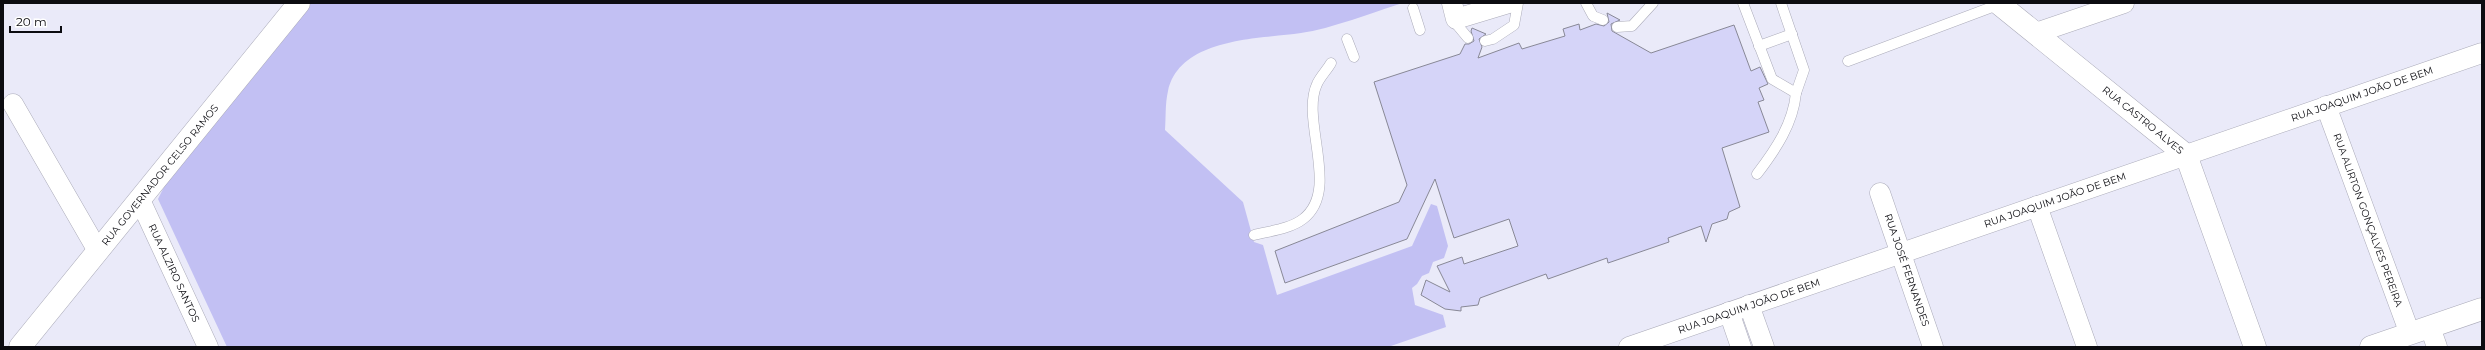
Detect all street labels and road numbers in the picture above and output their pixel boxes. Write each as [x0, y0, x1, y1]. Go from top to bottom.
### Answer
street label: RUA JOAQUIM JOÃO DE BEM [2289, 64, 2435, 124]
street label: RUA CASTRO ALVES [2100, 83, 2186, 157]
street label: RUA GOVERNADOR CELSO RAMOS [99, 102, 221, 248]
street label: RUA ALIRTON GONÇALVES PEREIRA [2330, 131, 2406, 309]
street label: RUA JOAQUIM JOÃO DE BEM [1982, 170, 2128, 230]
street label: RUA JOSÉ FERNANDES [1882, 212, 1932, 328]
street label: RUA ALZIRO SANTOS [145, 222, 203, 324]
street label: RUA JOAQUIM JOÃO DE BEM [1676, 276, 1822, 336]

